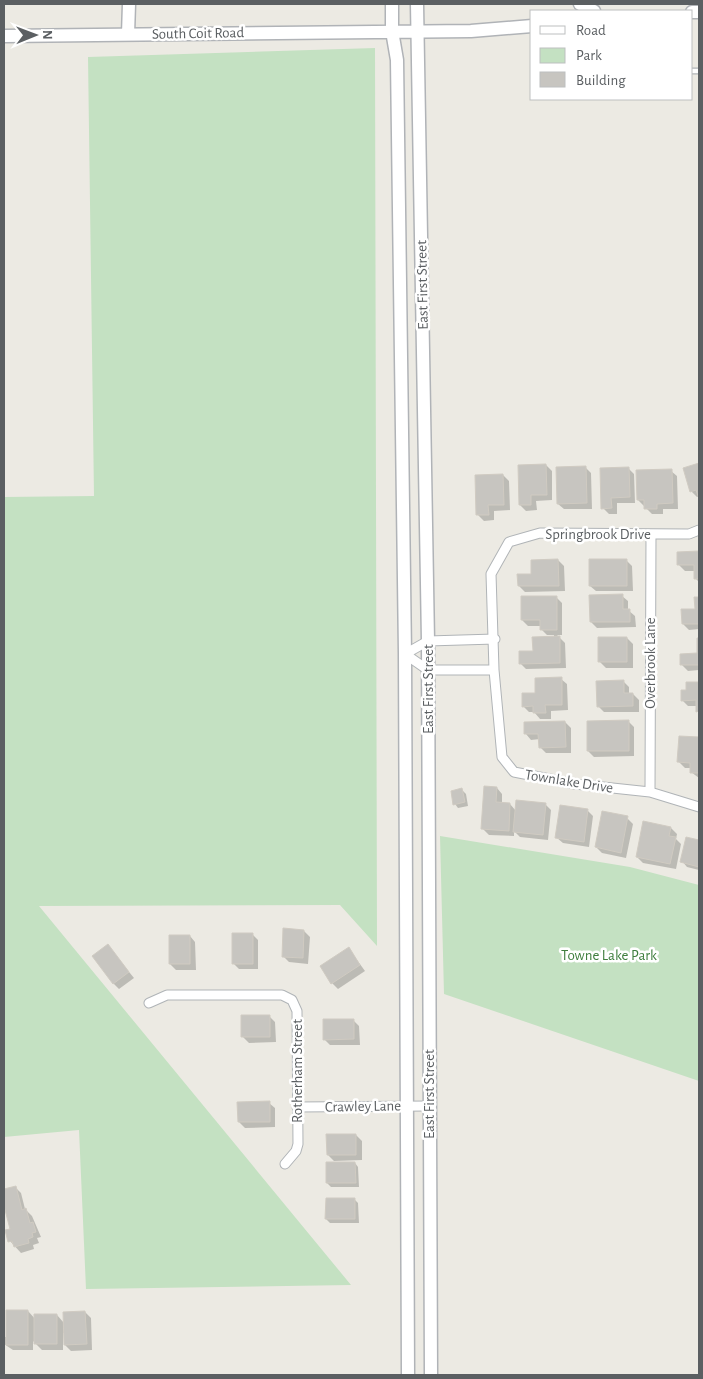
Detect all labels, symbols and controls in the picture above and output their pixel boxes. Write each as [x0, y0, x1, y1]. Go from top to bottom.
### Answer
north arrow [10, 10, 60, 60]
legend [530, 10, 693, 100]
text: Road [576, 23, 606, 38]
street label: South Coit Road [152, 25, 245, 42]
text: N [40, 30, 54, 40]
text: Park [576, 48, 602, 63]
text: Building [576, 73, 626, 88]
street label: East First Street [414, 240, 431, 330]
street label: Springbrook Drive [545, 527, 651, 542]
street label: Overbrook Lane [643, 617, 658, 709]
street label: East First Street [421, 644, 436, 734]
street label: Townlake Drive [524, 767, 614, 796]
park label: Towne Lake Park [561, 948, 657, 963]
street label: Rotherham Street [290, 1019, 305, 1123]
street label: East First Street [422, 1049, 437, 1139]
street label: Crawley Lane [325, 1098, 401, 1115]

